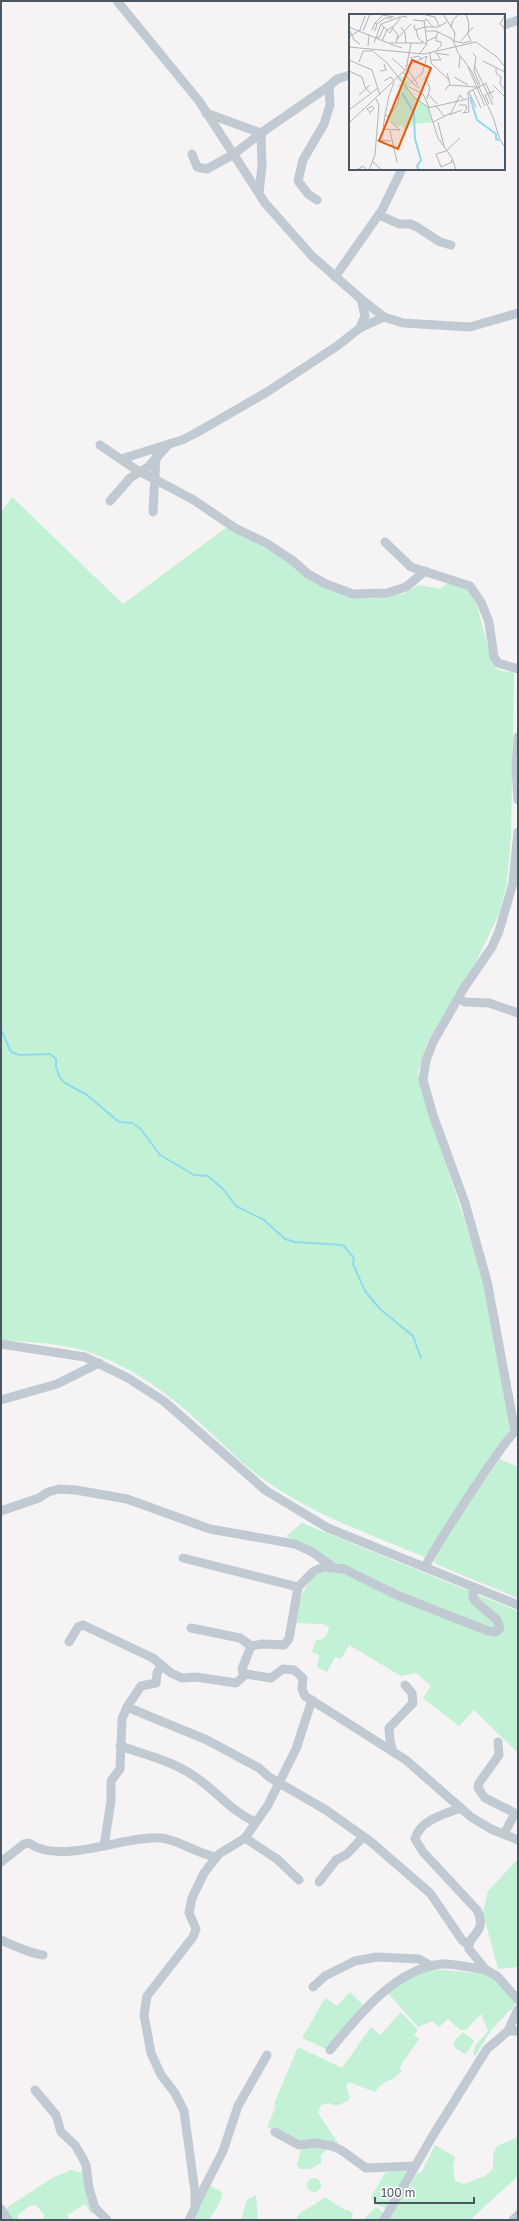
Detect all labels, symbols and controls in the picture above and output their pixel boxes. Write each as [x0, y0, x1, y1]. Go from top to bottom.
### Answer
inset map [349, 14, 505, 170]
scale bar [375, 2179, 474, 2205]
text: 100 m [381, 2185, 415, 2200]

